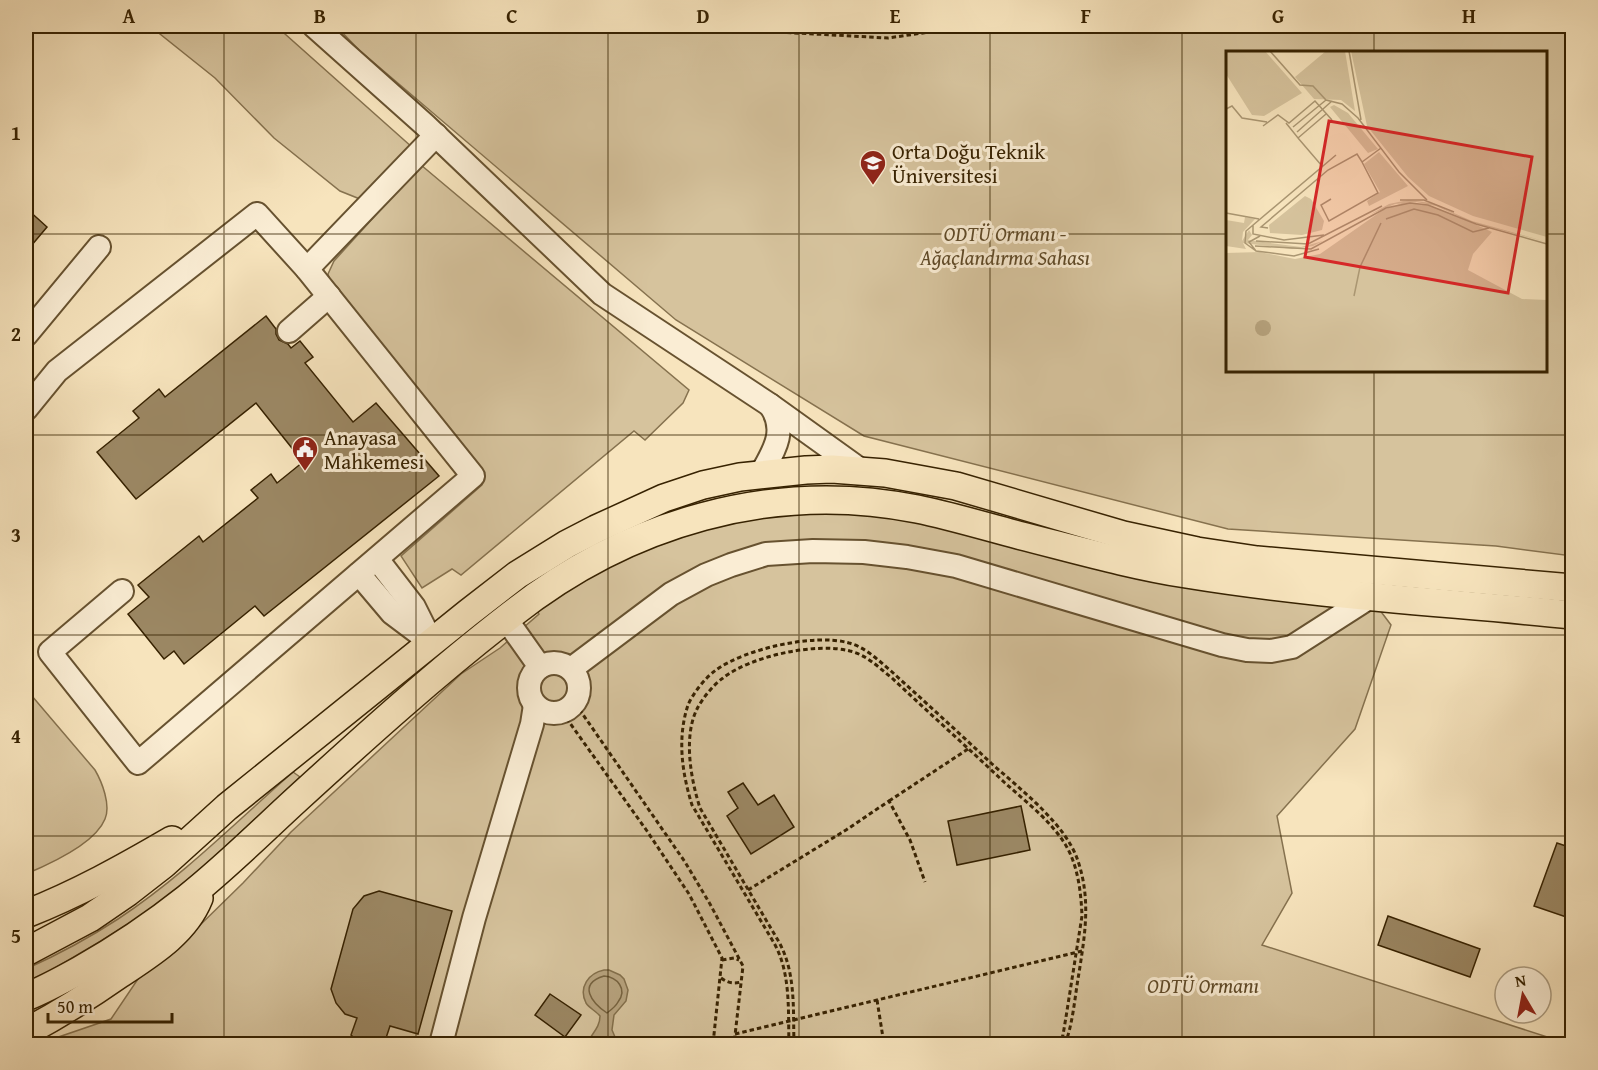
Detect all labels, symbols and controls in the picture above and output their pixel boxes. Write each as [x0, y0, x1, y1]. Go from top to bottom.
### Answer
text: A [123, 1, 136, 30]
text: B [314, 1, 326, 30]
text: C [506, 1, 518, 30]
text: D [696, 1, 710, 30]
text: E [890, 1, 901, 30]
text: F [1081, 1, 1091, 30]
text: G [1272, 1, 1284, 30]
text: H [1462, 1, 1476, 30]
inset map [1226, 51, 1547, 372]
text: 1 [11, 118, 21, 147]
place label: Orta Doğu Teknik Üniversitesi [892, 136, 1045, 191]
school or university icon: Orta Doğu Teknik Üniversitesi [858, 148, 888, 186]
park label: ODTÜ Ormanı - Ağaçlandırma Sahası [919, 218, 1090, 273]
text: 2 [11, 319, 21, 348]
place label: Anayasa Mahkemesi [324, 422, 424, 477]
public building icon: Anayasa Mahkemesi [290, 434, 320, 472]
text: 3 [11, 520, 21, 549]
text: 4 [11, 721, 21, 750]
text: 5 [11, 921, 21, 950]
north arrow [1493, 965, 1553, 1025]
text: N [1513, 967, 1528, 993]
park label: ODTÜ Ormanı [1147, 970, 1259, 1001]
scale bar [48, 986, 172, 1024]
text: 50 m [57, 993, 93, 1020]

